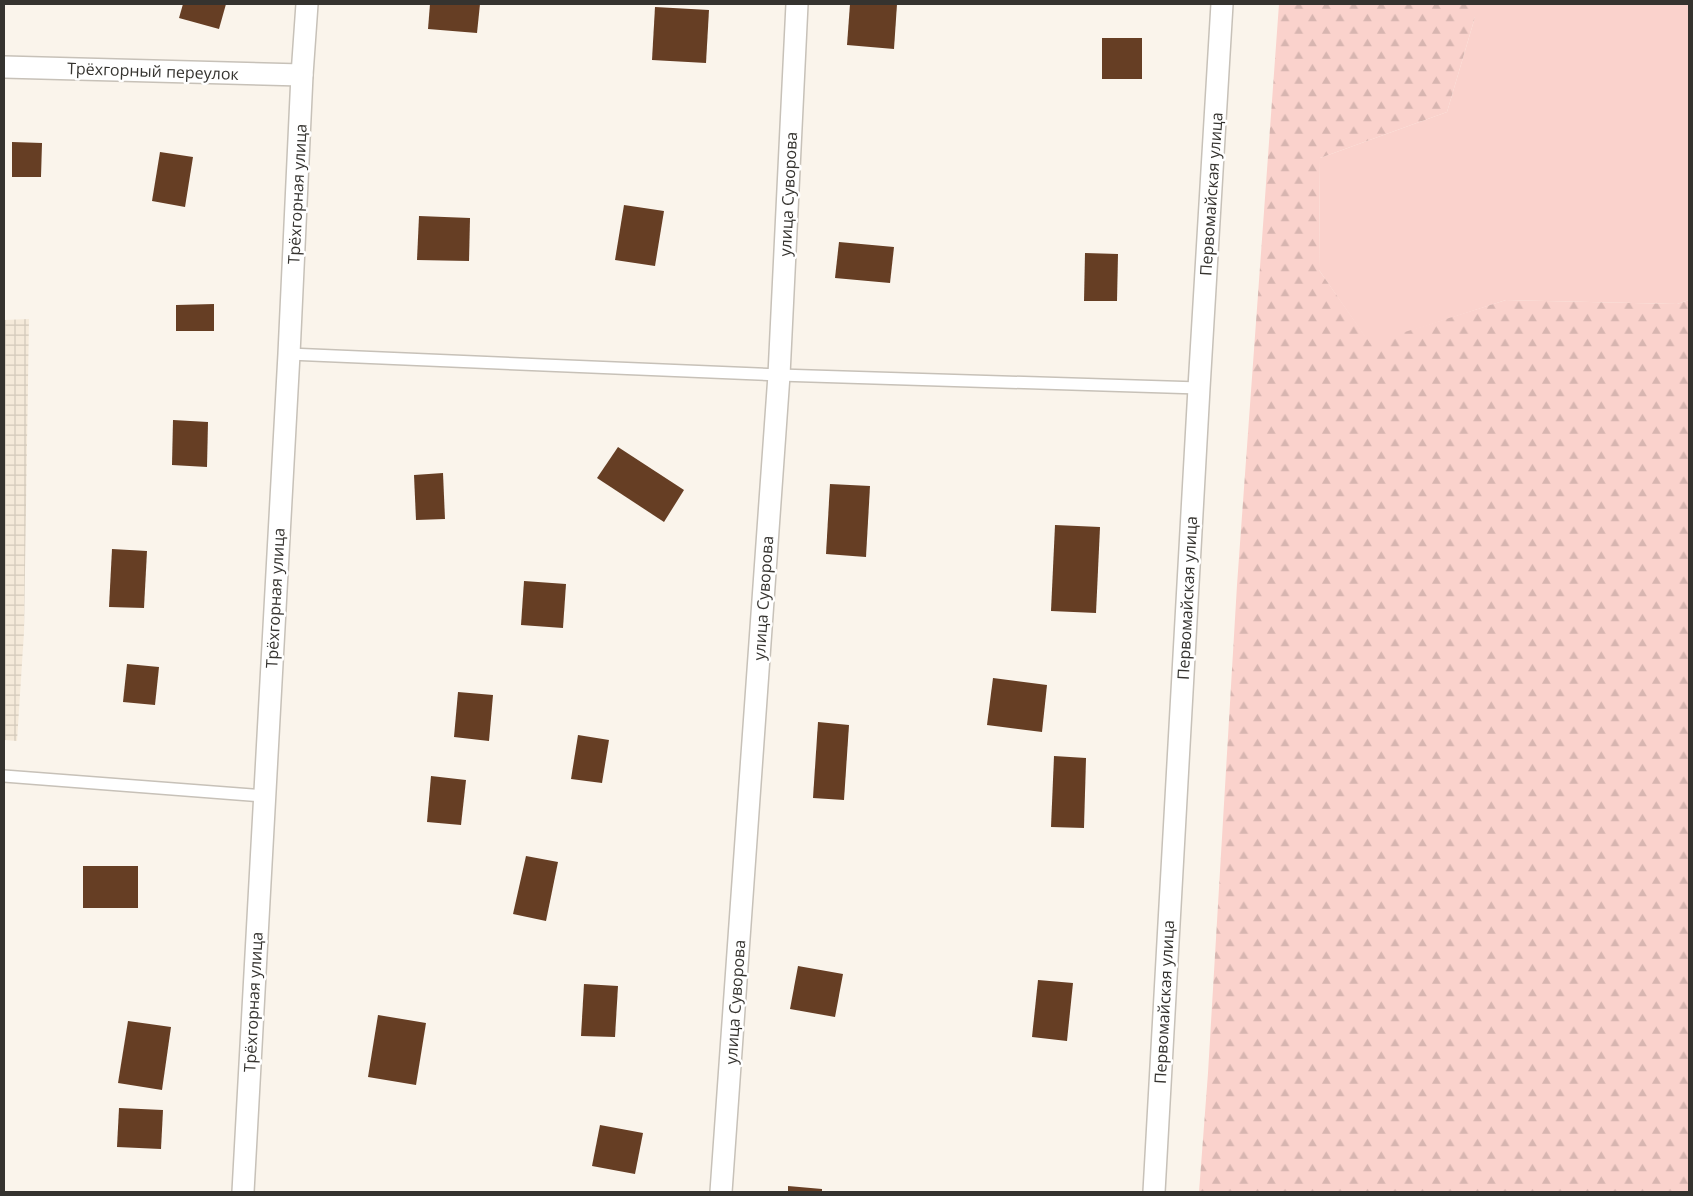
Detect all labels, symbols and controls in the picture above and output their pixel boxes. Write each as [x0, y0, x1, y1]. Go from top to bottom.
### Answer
street label: Трёхгорный переулок [67, 57, 240, 85]
street label: Первомайская улица [1194, 111, 1228, 277]
street label: Трёхгорная улица [282, 123, 312, 265]
street label: улица Суворова [774, 131, 802, 257]
street label: Первомайская улица [1172, 515, 1202, 681]
street label: Трёхгорная улица [260, 527, 290, 669]
street label: улица Суворова [748, 535, 778, 661]
street label: Первомайская улица [1149, 919, 1179, 1085]
street label: Трёхгорная улица [238, 931, 268, 1073]
street label: улица Суворова [720, 939, 750, 1065]

